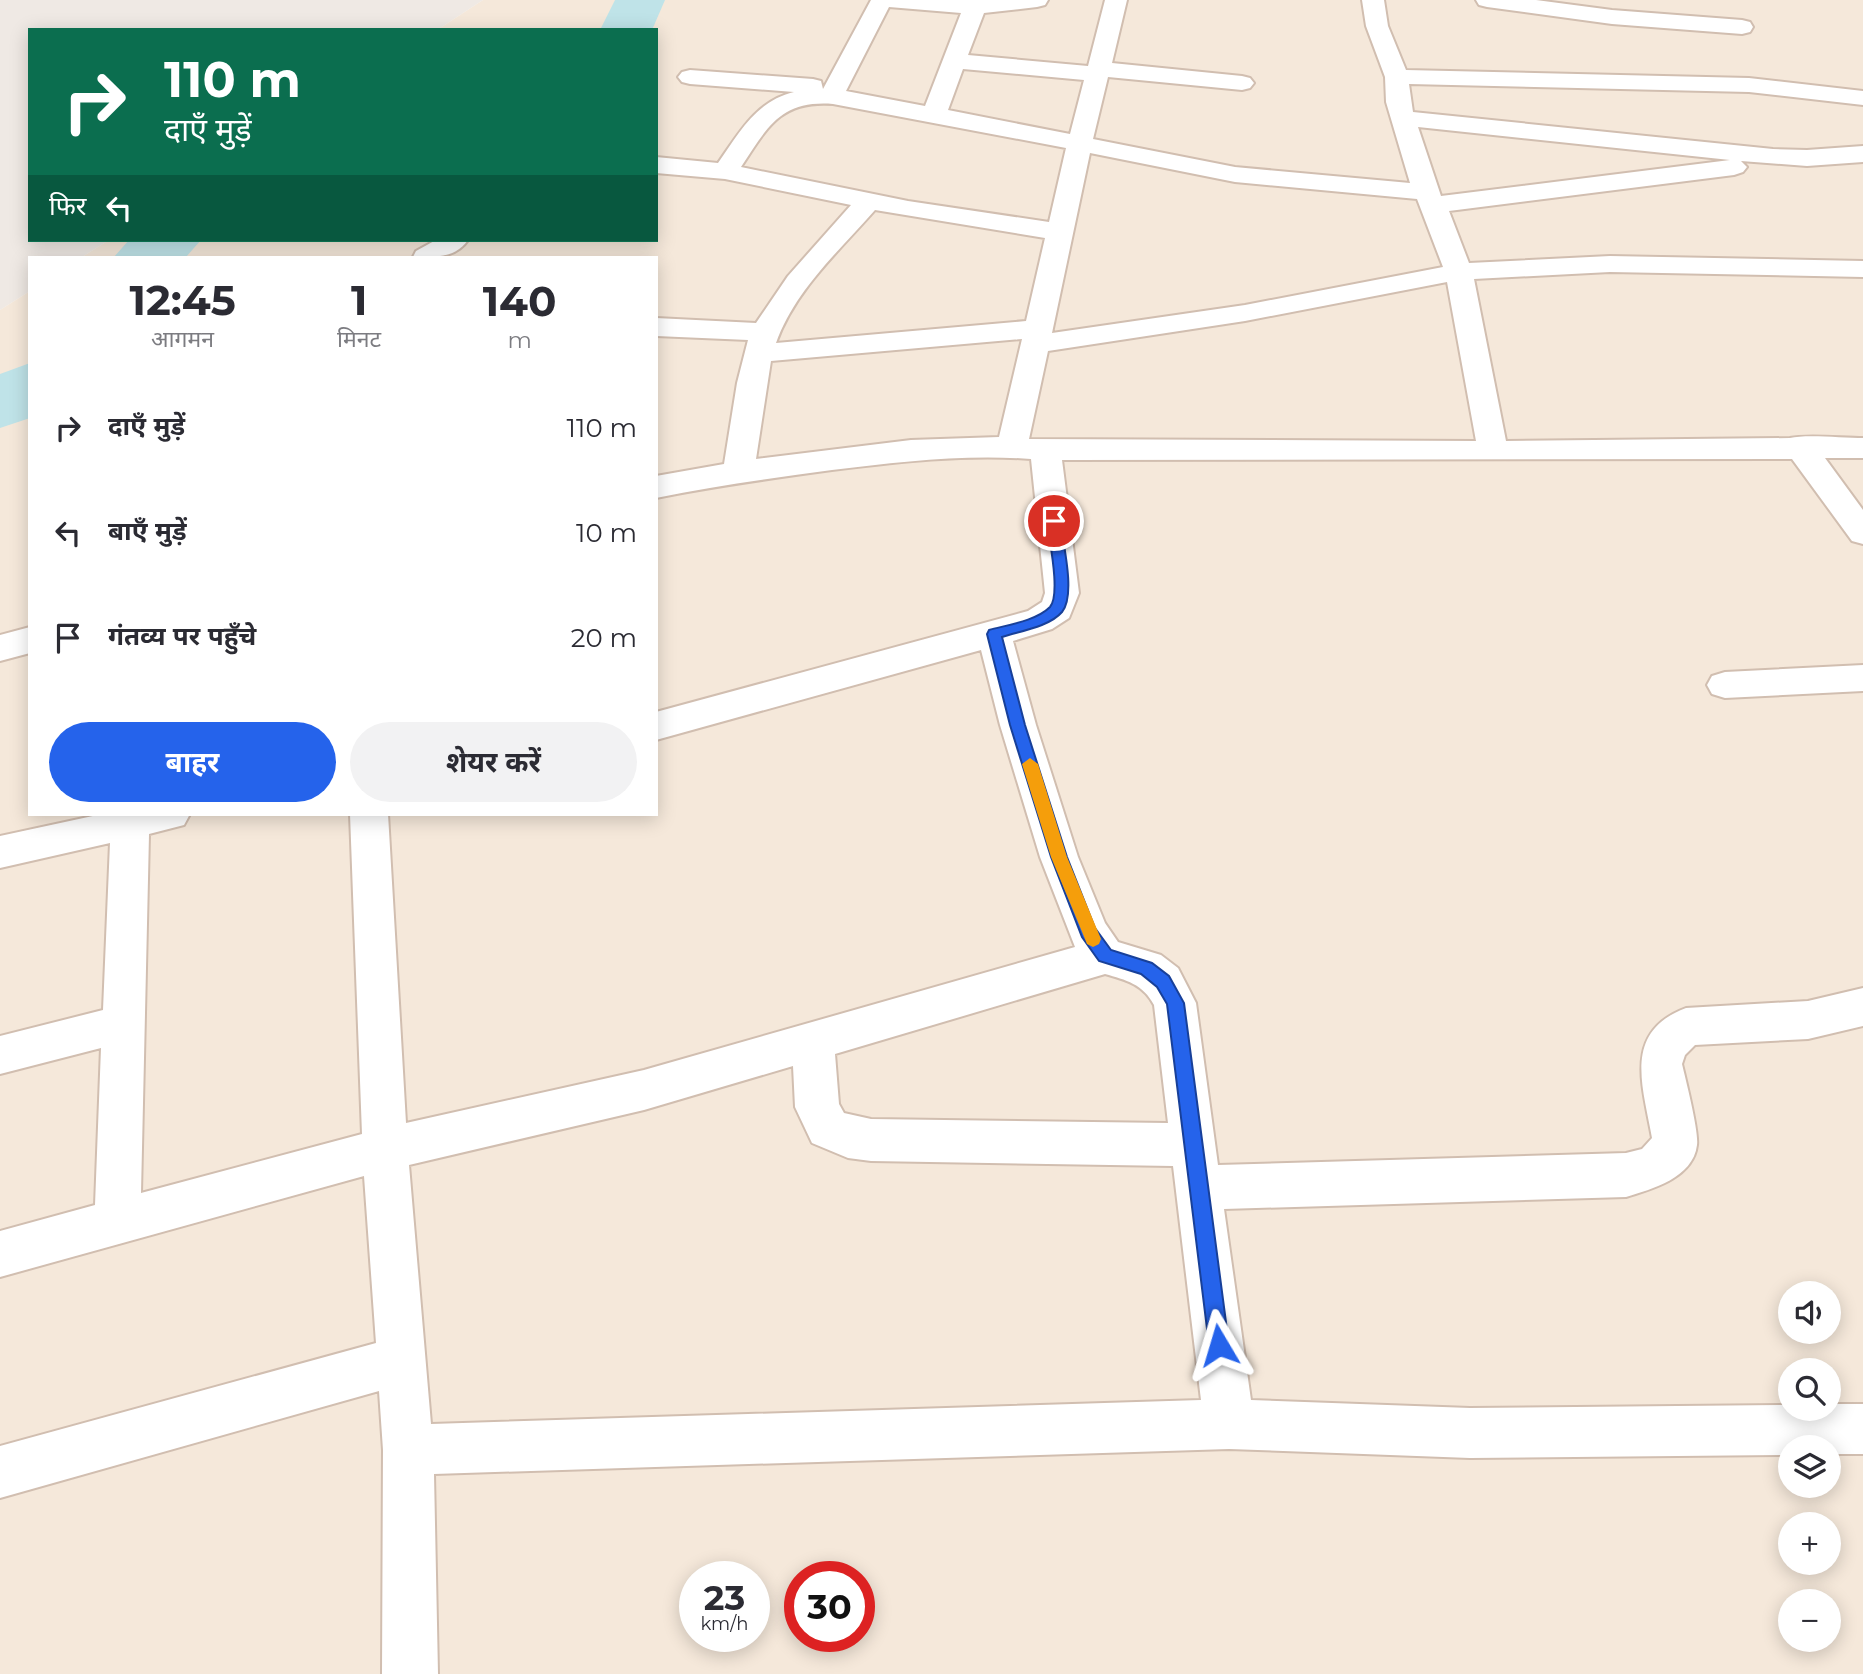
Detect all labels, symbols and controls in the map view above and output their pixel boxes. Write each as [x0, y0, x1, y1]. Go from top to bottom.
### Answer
text: 110 m [164, 50, 301, 109]
icon: right [49, 56, 140, 147]
text: दाएँ मुड़ें [164, 110, 252, 149]
icon: left [100, 189, 138, 227]
text: फिर [49, 190, 86, 222]
text: 12:45 [129, 274, 236, 326]
text: 1 [351, 274, 367, 326]
text: 140 [483, 275, 557, 327]
text: आगमन [151, 325, 214, 353]
text: मिनट [337, 325, 381, 353]
text: m [507, 326, 532, 354]
icon: right [49, 409, 87, 447]
text: दाएँ मुड़ें [108, 410, 185, 442]
text: 110 m [567, 412, 637, 444]
pin [1024, 491, 1084, 551]
icon: arrive [1035, 502, 1073, 540]
icon: left [49, 514, 87, 552]
text: बाएँ मुड़ें [108, 515, 187, 547]
text: 10 m [576, 517, 637, 549]
icon: arrive [49, 619, 87, 657]
text: गंतव्य पर पहुँचे [108, 620, 256, 652]
text: 20 m [571, 622, 637, 654]
button: बाहर [49, 722, 336, 802]
button: शेयर करें [350, 722, 637, 802]
map controls [1778, 1281, 1841, 1652]
button: sound [1778, 1281, 1841, 1344]
position arrow [1182, 1308, 1256, 1382]
button: search [1778, 1358, 1841, 1421]
button: layers [1778, 1435, 1841, 1498]
button: + [1778, 1512, 1841, 1575]
speed limit sign: 30 [784, 1561, 875, 1652]
text: 23 [704, 1576, 745, 1619]
button: − [1778, 1589, 1841, 1652]
text: km/h [700, 1613, 749, 1635]

